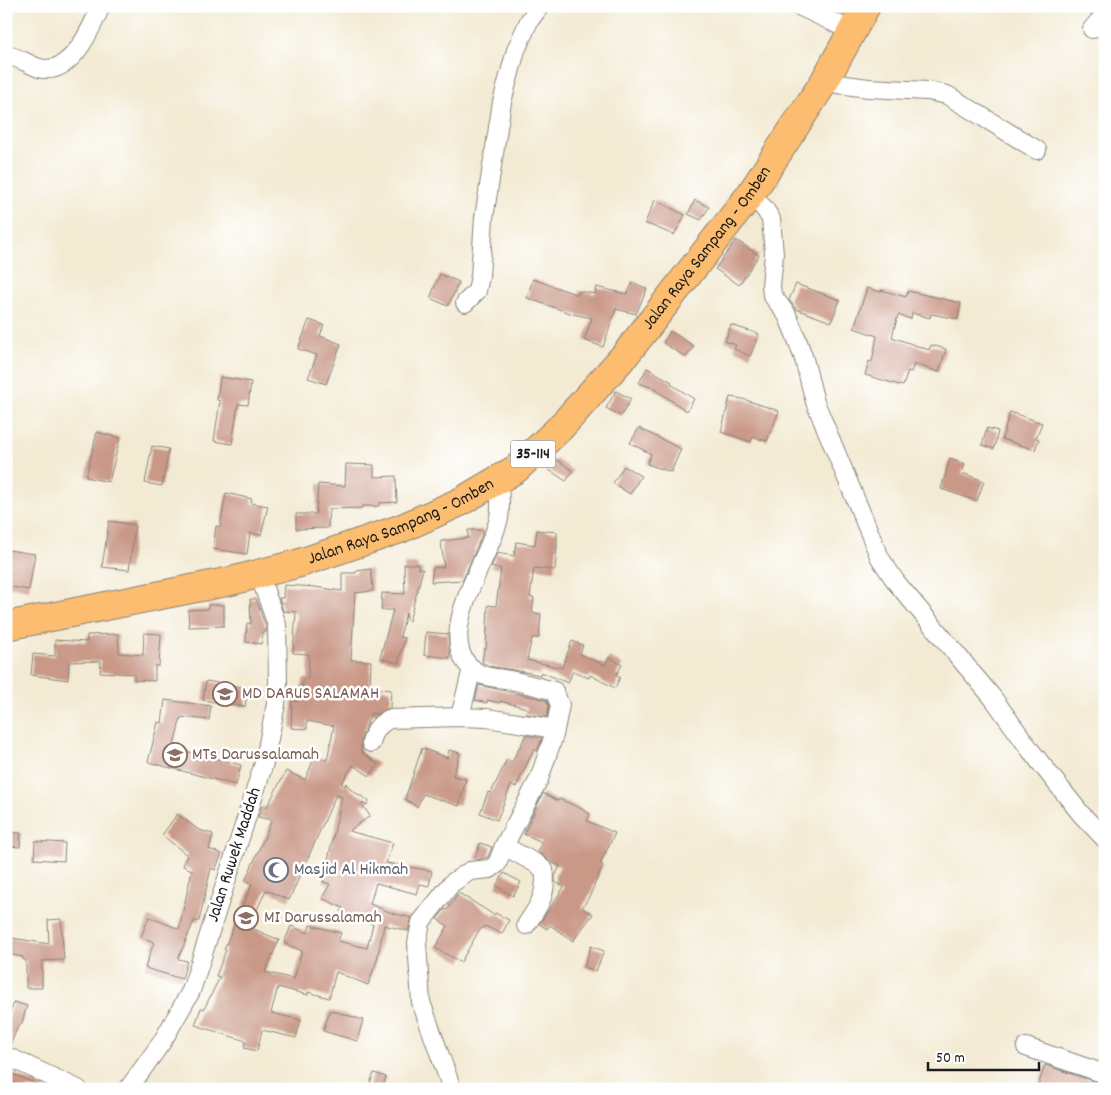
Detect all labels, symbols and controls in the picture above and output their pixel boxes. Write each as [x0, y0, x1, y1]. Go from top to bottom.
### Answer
street label: Jalan Raya Sampang - Omben [637, 161, 778, 335]
road number: 35-114 [510, 440, 556, 468]
street label: Jalan Raya Sampang - Omben [305, 472, 499, 572]
school or university icon: MD DARUS SALAMAH [212, 681, 238, 707]
place label: MD DARUS SALAMAH [242, 682, 379, 707]
school or university icon: MTs Darussalamah [162, 742, 188, 768]
place label: MTs Darussalamah [192, 743, 319, 768]
street label: Jalan Ruwek Maddah [201, 784, 269, 926]
mosque icon: Masjid Al Hikmah [263, 857, 289, 883]
place label: Masjid Al Hikmah [294, 858, 408, 883]
school or university icon: MI Darussalamah [233, 905, 259, 931]
place label: MI Darussalamah [264, 906, 382, 931]
scale bar [928, 1040, 1040, 1072]
text: 50 m [936, 1048, 965, 1070]

